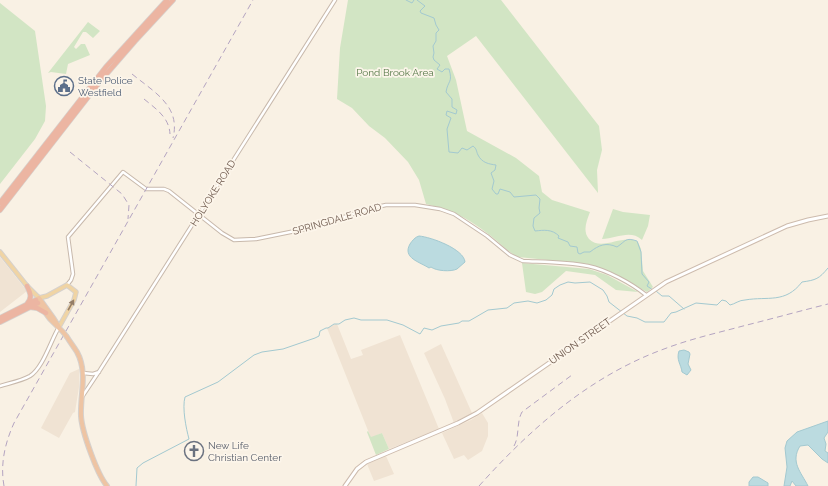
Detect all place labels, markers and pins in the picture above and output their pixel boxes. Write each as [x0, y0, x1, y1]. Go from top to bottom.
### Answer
public building icon: State Police Westfield [53, 75, 75, 97]
place label: State Police Westfield [78, 75, 133, 98]
church icon: New Life Christian Center [183, 440, 205, 462]
place label: New Life Christian Center [208, 440, 282, 463]

